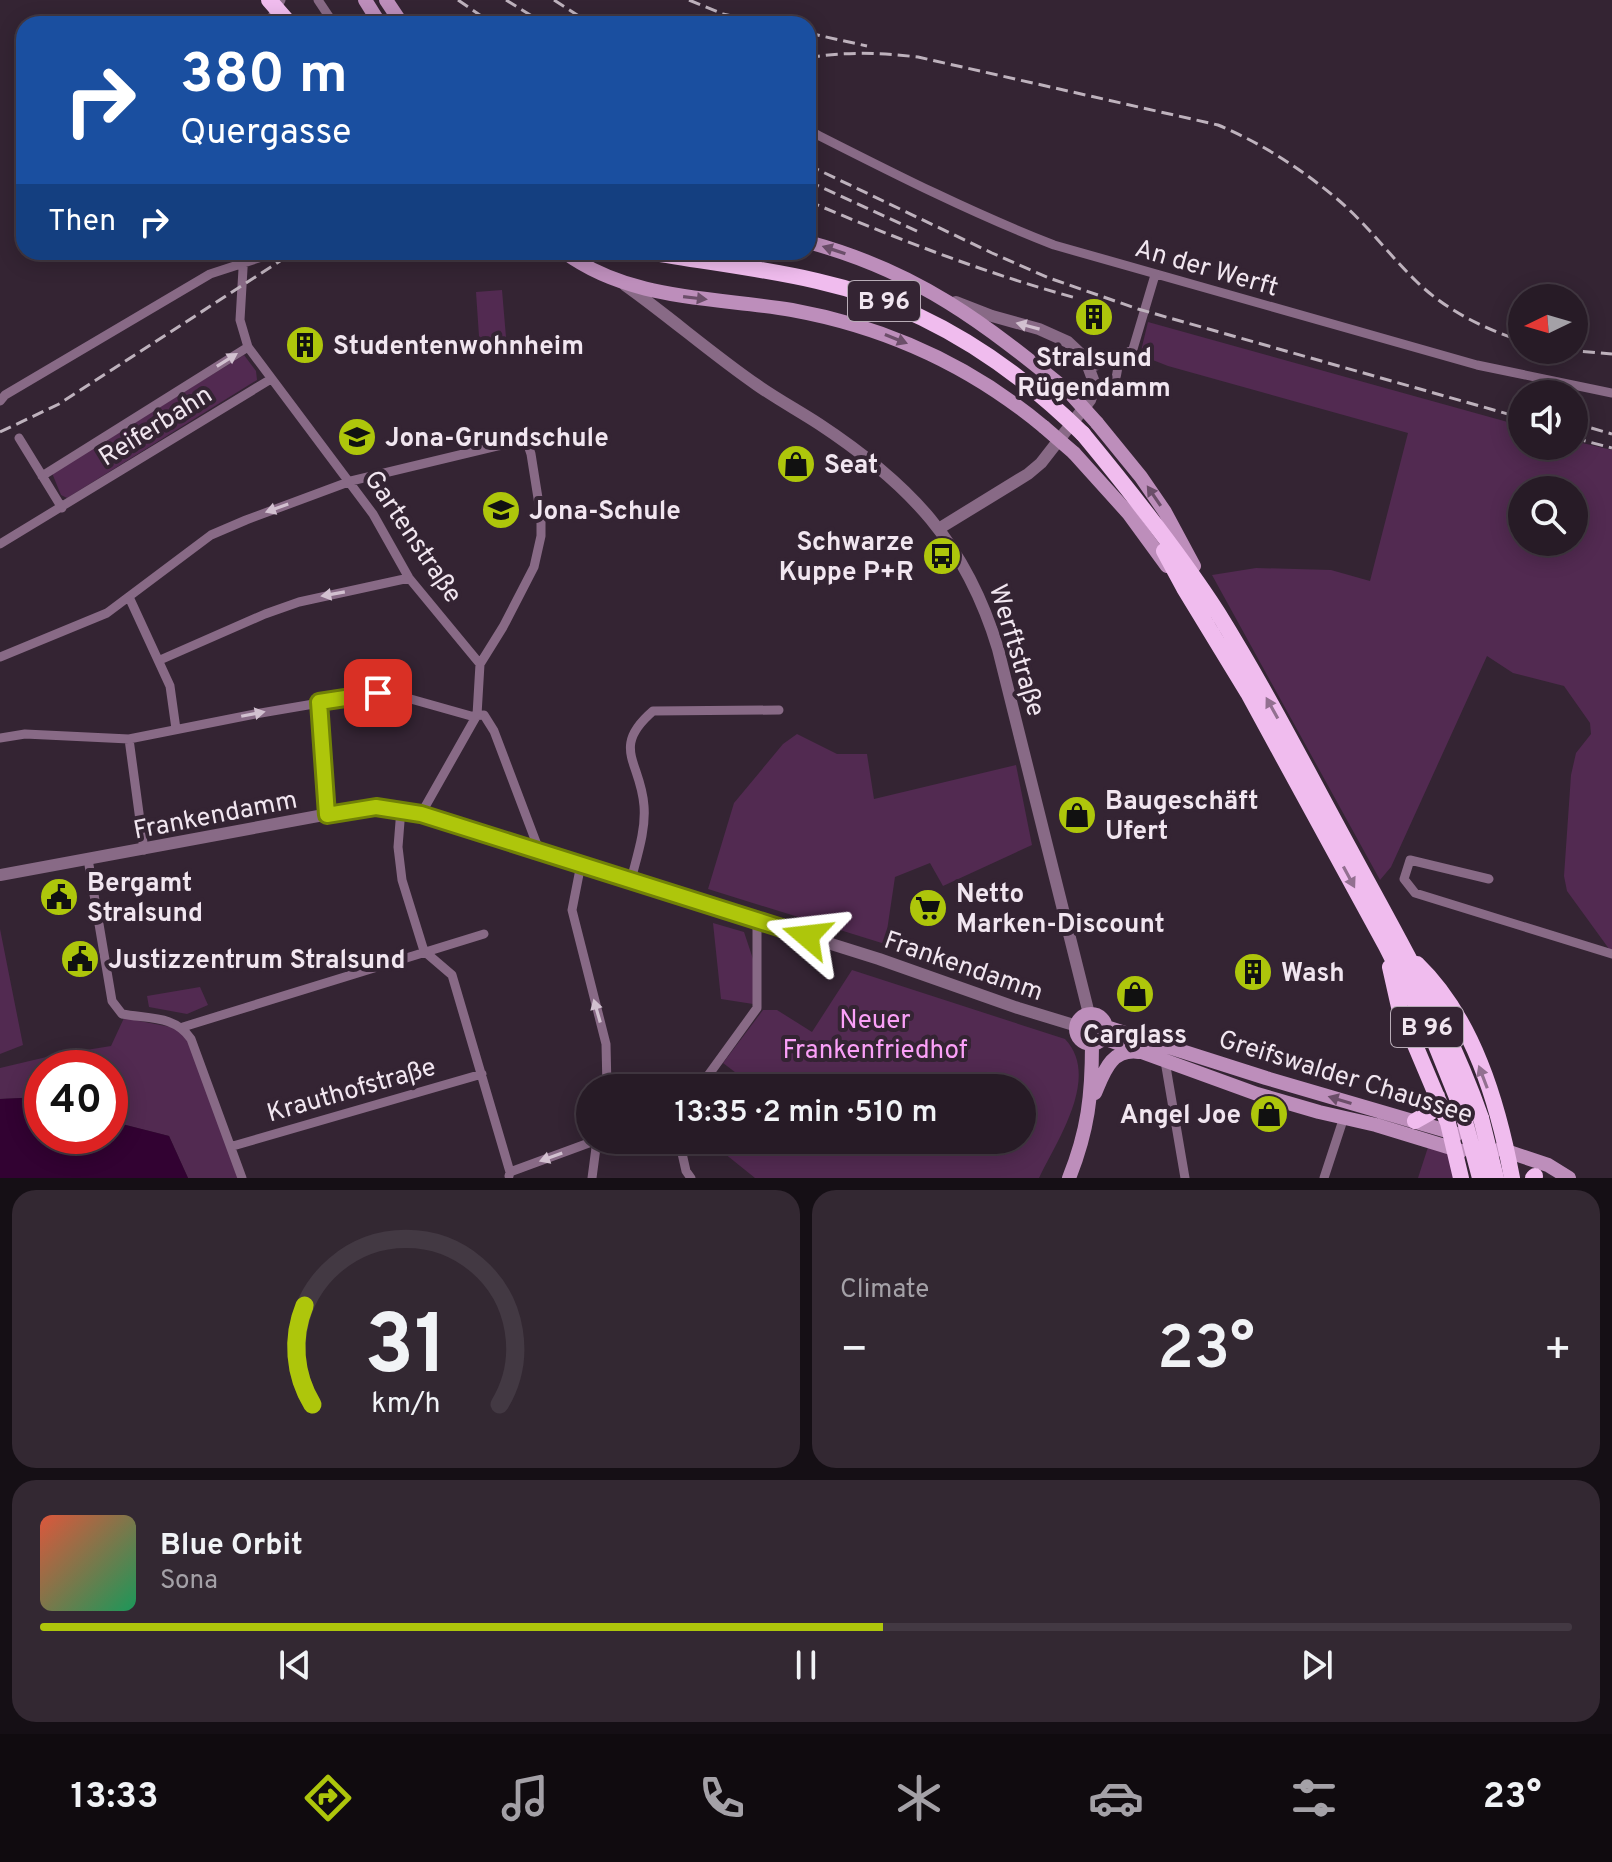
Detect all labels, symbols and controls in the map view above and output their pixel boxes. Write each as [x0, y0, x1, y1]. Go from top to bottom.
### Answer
text: 380 m [180, 42, 348, 112]
icon: right [48, 48, 152, 152]
text: Quergasse [180, 111, 351, 157]
icon: right [132, 200, 176, 244]
text: Then [48, 204, 116, 241]
street label: An der Werft [1131, 233, 1282, 306]
one-way arrow [822, 243, 846, 256]
road number: B 96 [848, 281, 920, 321]
north arrow [1508, 284, 1588, 364]
map controls [1508, 284, 1588, 556]
one-way arrow [683, 292, 708, 305]
building icon: Stralsund Rügendamm [1073, 296, 1115, 338]
one-way arrow [1015, 319, 1039, 332]
building icon: Studentenwohnheim [284, 324, 326, 366]
place label: Studentenwohnheim [333, 331, 584, 364]
one-way arrow [884, 333, 908, 346]
place label: Stralsund Rügendamm [1017, 343, 1171, 406]
one-way arrow [216, 354, 238, 368]
street label: Reiferbahn [93, 379, 219, 475]
button: sound [1508, 380, 1588, 460]
school or university icon: Jona-Grundschule [336, 416, 378, 458]
place label: Jona-Grundschule [385, 423, 609, 456]
shop icon: Seat [775, 443, 817, 485]
place label: Seat [824, 450, 878, 483]
street label: Gartenstraße [355, 465, 468, 610]
button: search [1508, 476, 1588, 556]
one-way arrow [1146, 485, 1161, 506]
school or university icon: Jona-Schule [480, 489, 522, 531]
place label: Jona-Schule [529, 496, 681, 529]
one-way arrow [265, 503, 289, 515]
place label: Schwarze Kuppe P+R [779, 527, 914, 590]
bus stop icon: Schwarze Kuppe P+R [921, 535, 963, 577]
street label: Werftstraße [980, 581, 1051, 721]
one-way arrow [320, 589, 345, 601]
pin [344, 659, 412, 727]
icon: arrive [356, 671, 400, 715]
one-way arrow [1266, 697, 1280, 719]
one-way arrow [240, 708, 265, 720]
street label: Frankendamm [131, 784, 300, 849]
place label: Baugeschäft Ufert [1105, 786, 1259, 849]
shop icon: Baugeschäft Ufert [1056, 794, 1098, 836]
one-way arrow [1341, 866, 1355, 888]
place label: Bergamt Stralsund [87, 868, 203, 931]
public building icon: Bergamt Stralsund [38, 876, 80, 918]
place label: Netto Marken-Discount [956, 879, 1165, 942]
supermarket icon: Netto Marken-Discount [907, 887, 949, 929]
position arrow [765, 894, 849, 978]
street label: Frankendamm [879, 925, 1047, 1010]
public building icon: Justizzentrum Stralsund [59, 938, 101, 980]
place label: Justizzentrum Stralsund [108, 945, 406, 978]
building icon: Wash [1232, 951, 1274, 993]
place label: Wash [1281, 958, 1345, 991]
shop icon: Carglass [1114, 973, 1156, 1015]
one-way arrow [590, 999, 602, 1024]
park label: Neuer Frankenfriedhof [782, 1005, 968, 1068]
road number: B 96 [1391, 1007, 1463, 1047]
place label: Carglass [1083, 1020, 1187, 1053]
street label: Greifswalder Chaussee [1214, 1024, 1476, 1133]
speed limit sign: 40 [24, 1050, 128, 1154]
street label: Krauthofstraße [263, 1052, 440, 1131]
one-way arrow [1476, 1065, 1489, 1089]
shop icon: Angel Joe [1248, 1093, 1290, 1135]
one-way arrow [1327, 1093, 1351, 1106]
text: 13:35 · 2 min · 510 m [674, 1095, 938, 1132]
place label: Angel Joe [1120, 1100, 1241, 1133]
one-way arrow [538, 1151, 562, 1164]
text: Climate [840, 1274, 929, 1307]
text: 31 [365, 1298, 447, 1403]
text: 23° [1157, 1314, 1255, 1390]
text: − [840, 1324, 868, 1380]
text: + [1544, 1324, 1572, 1380]
text: km/h [371, 1387, 441, 1423]
text: Blue Orbit [160, 1528, 303, 1565]
text: Sona [160, 1565, 218, 1598]
icon: previous [273, 1643, 317, 1687]
icon: pause [784, 1643, 828, 1687]
icon: next [1295, 1643, 1339, 1687]
icon: directions [300, 1770, 356, 1826]
icon: music [497, 1770, 553, 1826]
icon: phone [694, 1770, 750, 1826]
icon: climate [891, 1770, 947, 1826]
icon: car [1088, 1770, 1144, 1826]
icon: filters [1286, 1770, 1342, 1826]
text: 13:33 [71, 1775, 159, 1821]
text: 23° [1483, 1775, 1541, 1821]

